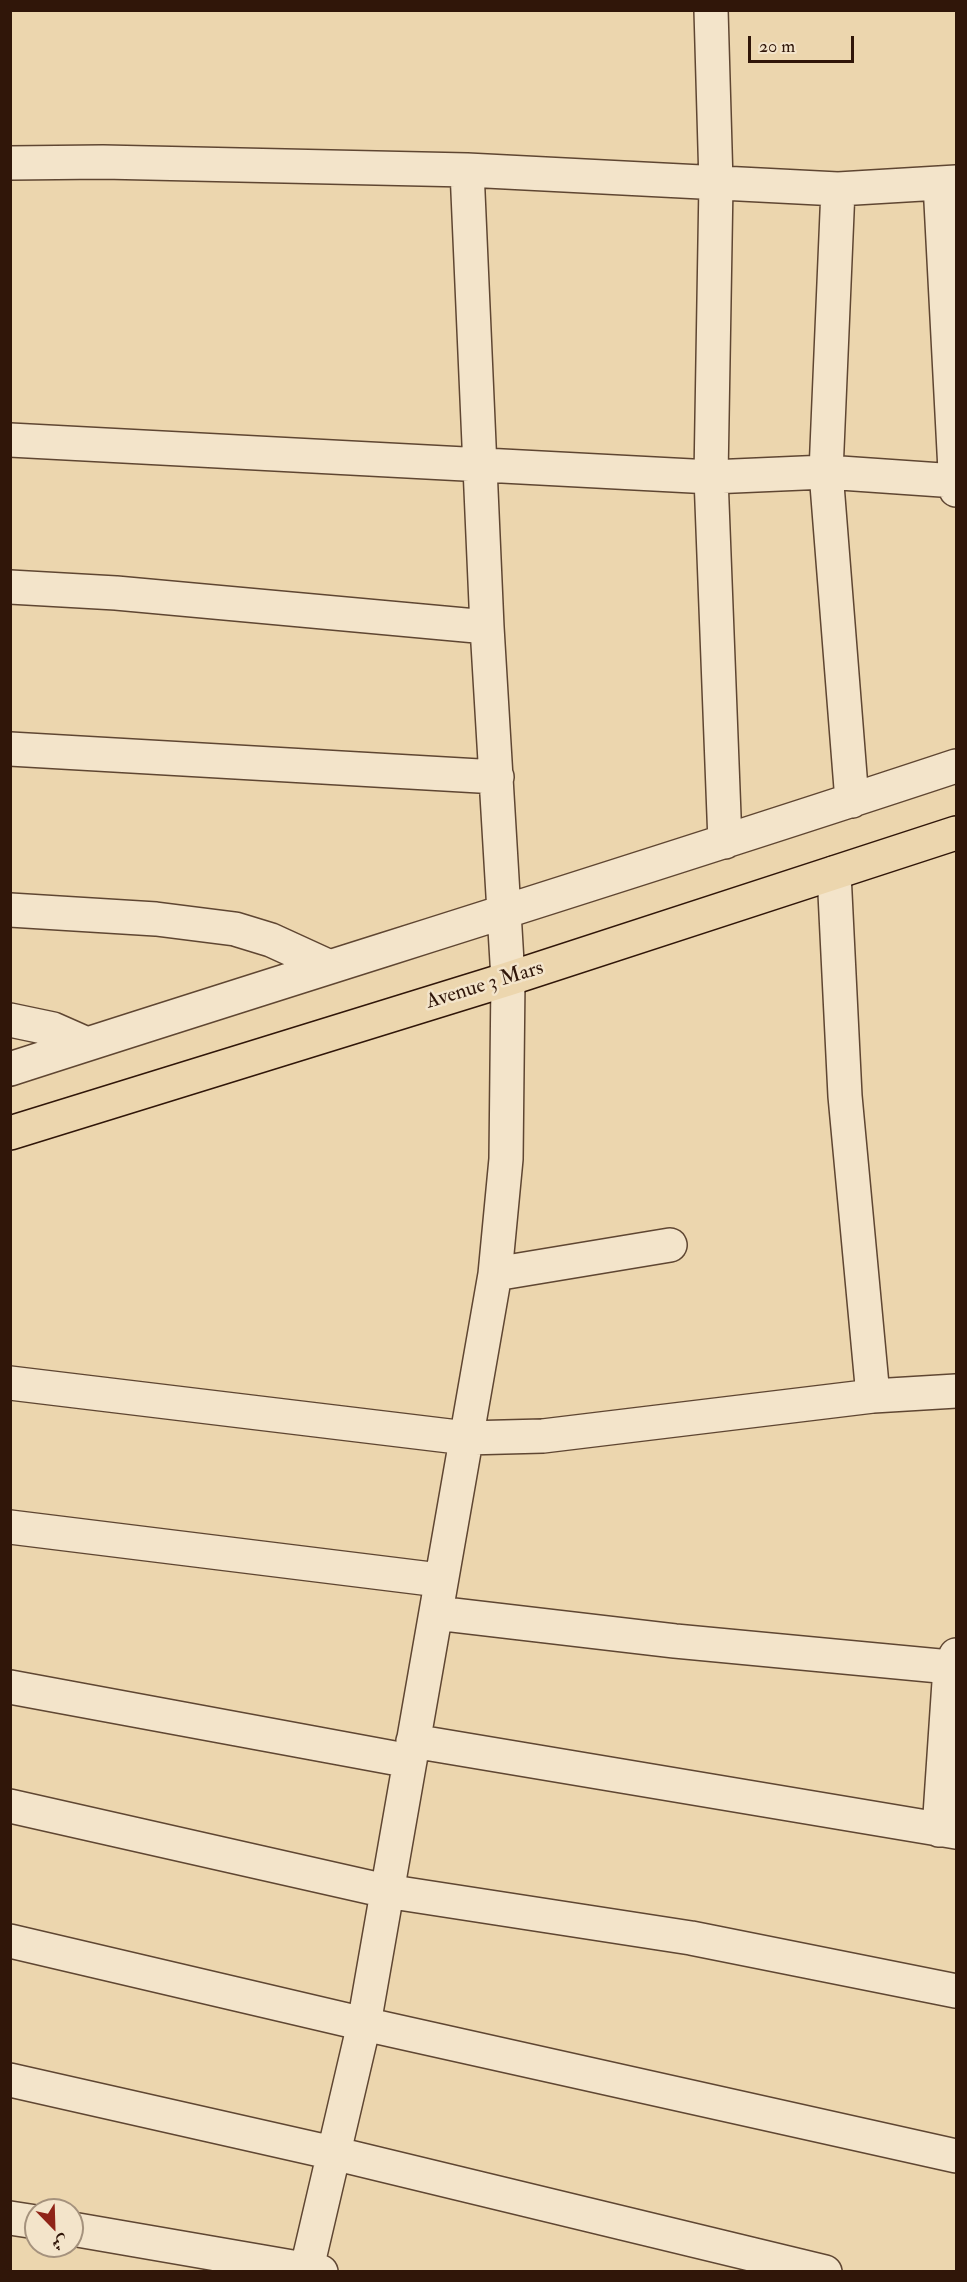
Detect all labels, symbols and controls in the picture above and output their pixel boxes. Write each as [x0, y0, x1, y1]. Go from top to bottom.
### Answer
scale bar [751, 24, 858, 62]
text: 20 m [759, 35, 795, 58]
street label: Avenue 3 Mars [423, 956, 547, 1016]
north arrow [24, 2198, 84, 2258]
text: ش [49, 2230, 71, 2255]

